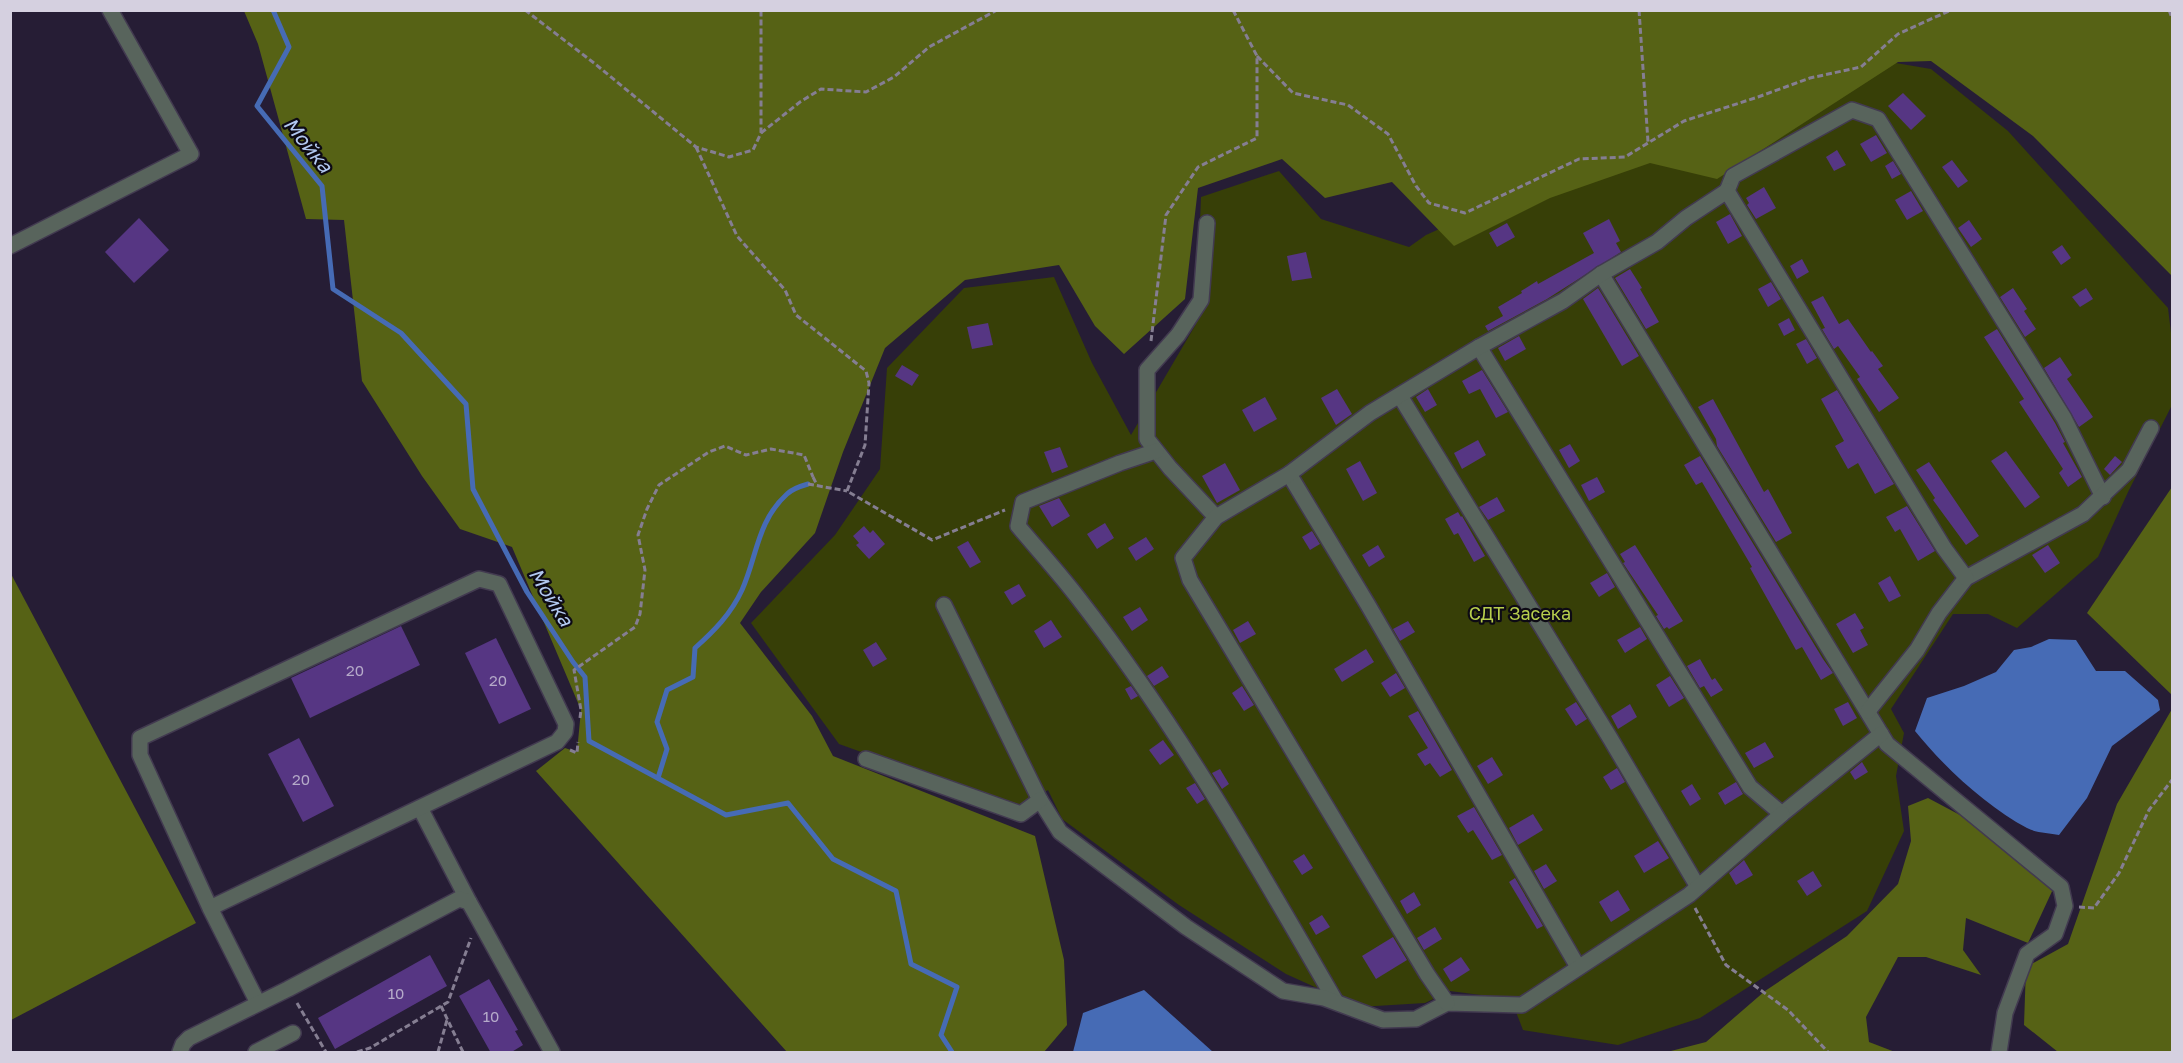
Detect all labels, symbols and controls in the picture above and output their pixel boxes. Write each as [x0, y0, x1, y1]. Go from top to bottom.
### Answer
water label: Мойка [279, 112, 339, 177]
water label: Мойка [525, 563, 579, 631]
park label: СДТ Засека [1469, 602, 1571, 624]
house number: 20 [346, 661, 364, 679]
house number: 20 [489, 671, 507, 689]
house number: 20 [292, 770, 310, 788]
house number: 10 [388, 984, 404, 1002]
house number: 10 [483, 1007, 499, 1025]

